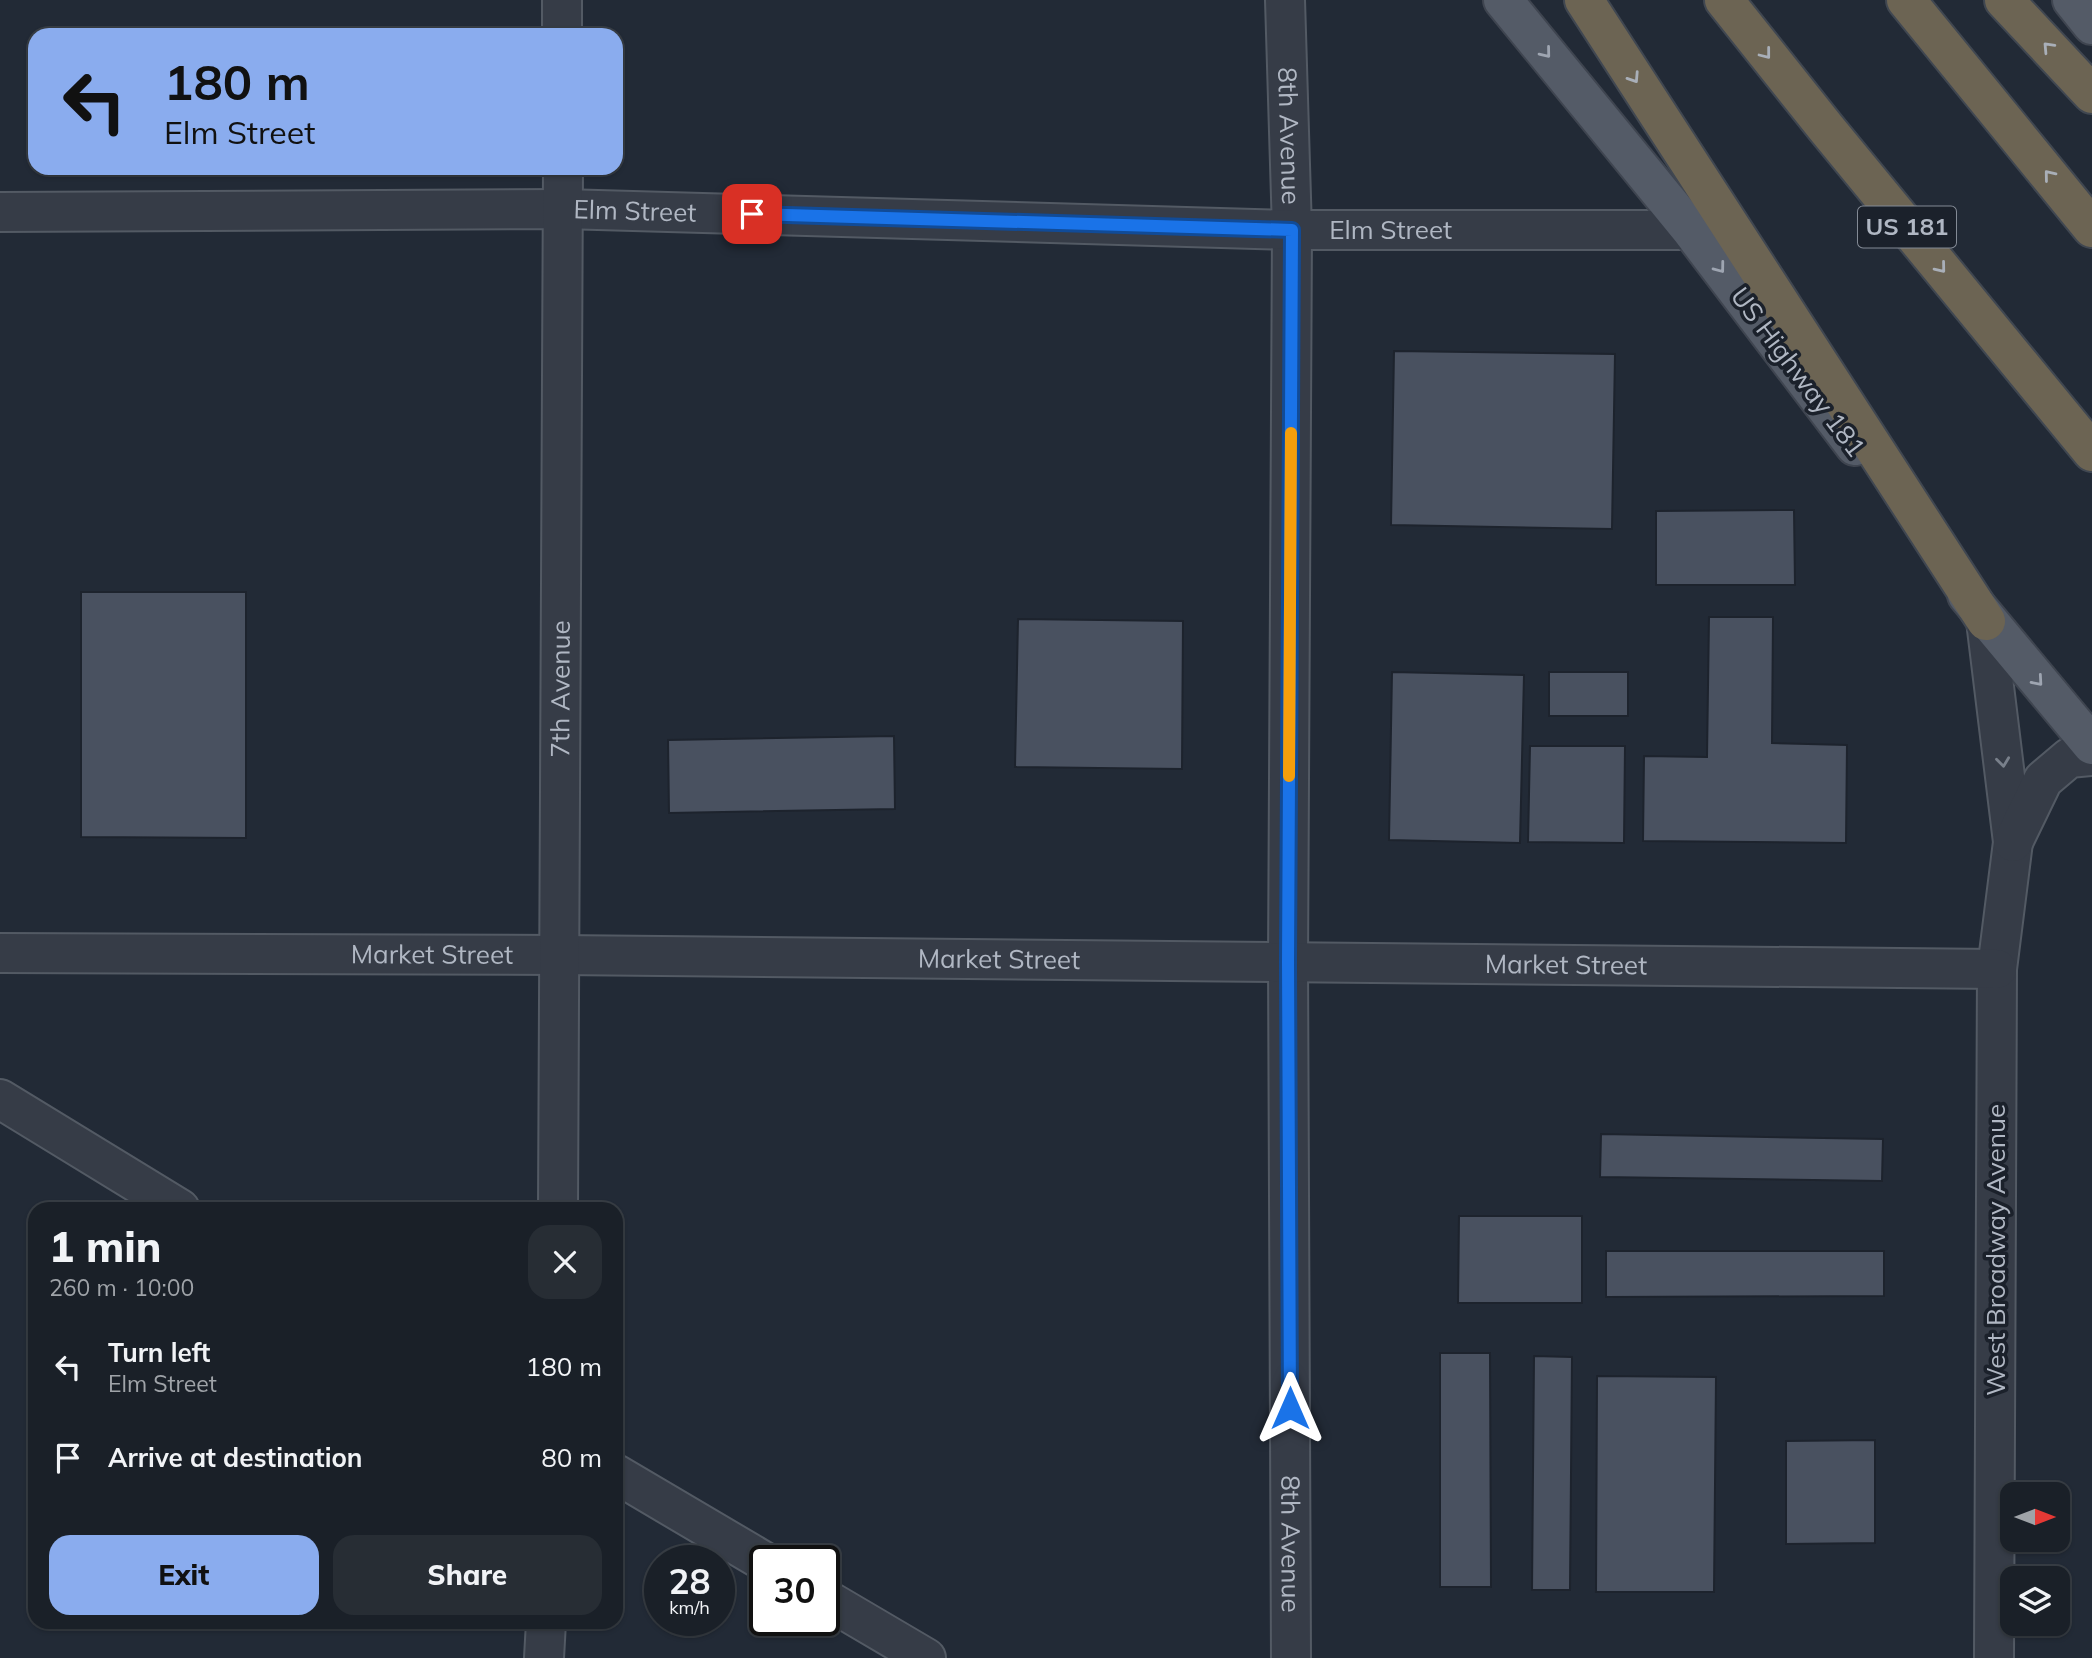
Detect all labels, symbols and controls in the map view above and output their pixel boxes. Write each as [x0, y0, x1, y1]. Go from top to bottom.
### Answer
one-way arrow [2044, 42, 2056, 55]
one-way arrow [1538, 45, 1551, 57]
one-way arrow [1758, 46, 1771, 58]
text: 180 m [164, 51, 310, 112]
icon: left [49, 56, 140, 147]
street label: 8th Avenue [1271, 67, 1308, 205]
one-way arrow [1626, 70, 1639, 83]
text: Elm Street [164, 112, 315, 152]
one-way arrow [2045, 171, 2057, 184]
pin [722, 184, 782, 244]
street label: Elm Street [573, 192, 697, 229]
icon: arrive [733, 195, 771, 233]
road number: US 181 [1858, 207, 1956, 248]
street label: Elm Street [1329, 213, 1452, 246]
one-way arrow [1712, 260, 1724, 273]
one-way arrow [1933, 260, 1945, 273]
street label: US Highway 181 [1724, 280, 1873, 463]
street label: 7th Avenue [543, 620, 577, 758]
one-way arrow [2030, 673, 2042, 686]
one-way arrow [1996, 756, 2011, 768]
street label: Market Street [351, 937, 513, 971]
street label: Market Street [918, 941, 1080, 976]
street label: Market Street [1485, 947, 1647, 982]
street label: West Broadway Avenue [1979, 1104, 2012, 1396]
text: 1 min [49, 1220, 162, 1273]
button: close [528, 1225, 602, 1299]
text: 260 m · 10:00 [49, 1273, 194, 1302]
text: Turn left [108, 1336, 210, 1369]
icon: left [49, 1348, 87, 1386]
text: 180 m [526, 1350, 602, 1383]
text: Elm Street [108, 1369, 217, 1398]
position arrow [1253, 1371, 1327, 1445]
icon: arrive [49, 1439, 87, 1477]
text: Arrive at destination [108, 1441, 363, 1474]
text: 80 m [541, 1441, 602, 1474]
street label: 8th Avenue [1274, 1475, 1308, 1613]
north arrow [2000, 1482, 2070, 1552]
map controls [2000, 1482, 2070, 1636]
button: Exit [49, 1535, 319, 1615]
button: Share [333, 1535, 602, 1615]
speed limit sign: 30 [749, 1545, 840, 1636]
text: 28 [668, 1559, 711, 1603]
button: layers [2000, 1566, 2070, 1636]
text: km/h [669, 1596, 710, 1619]

